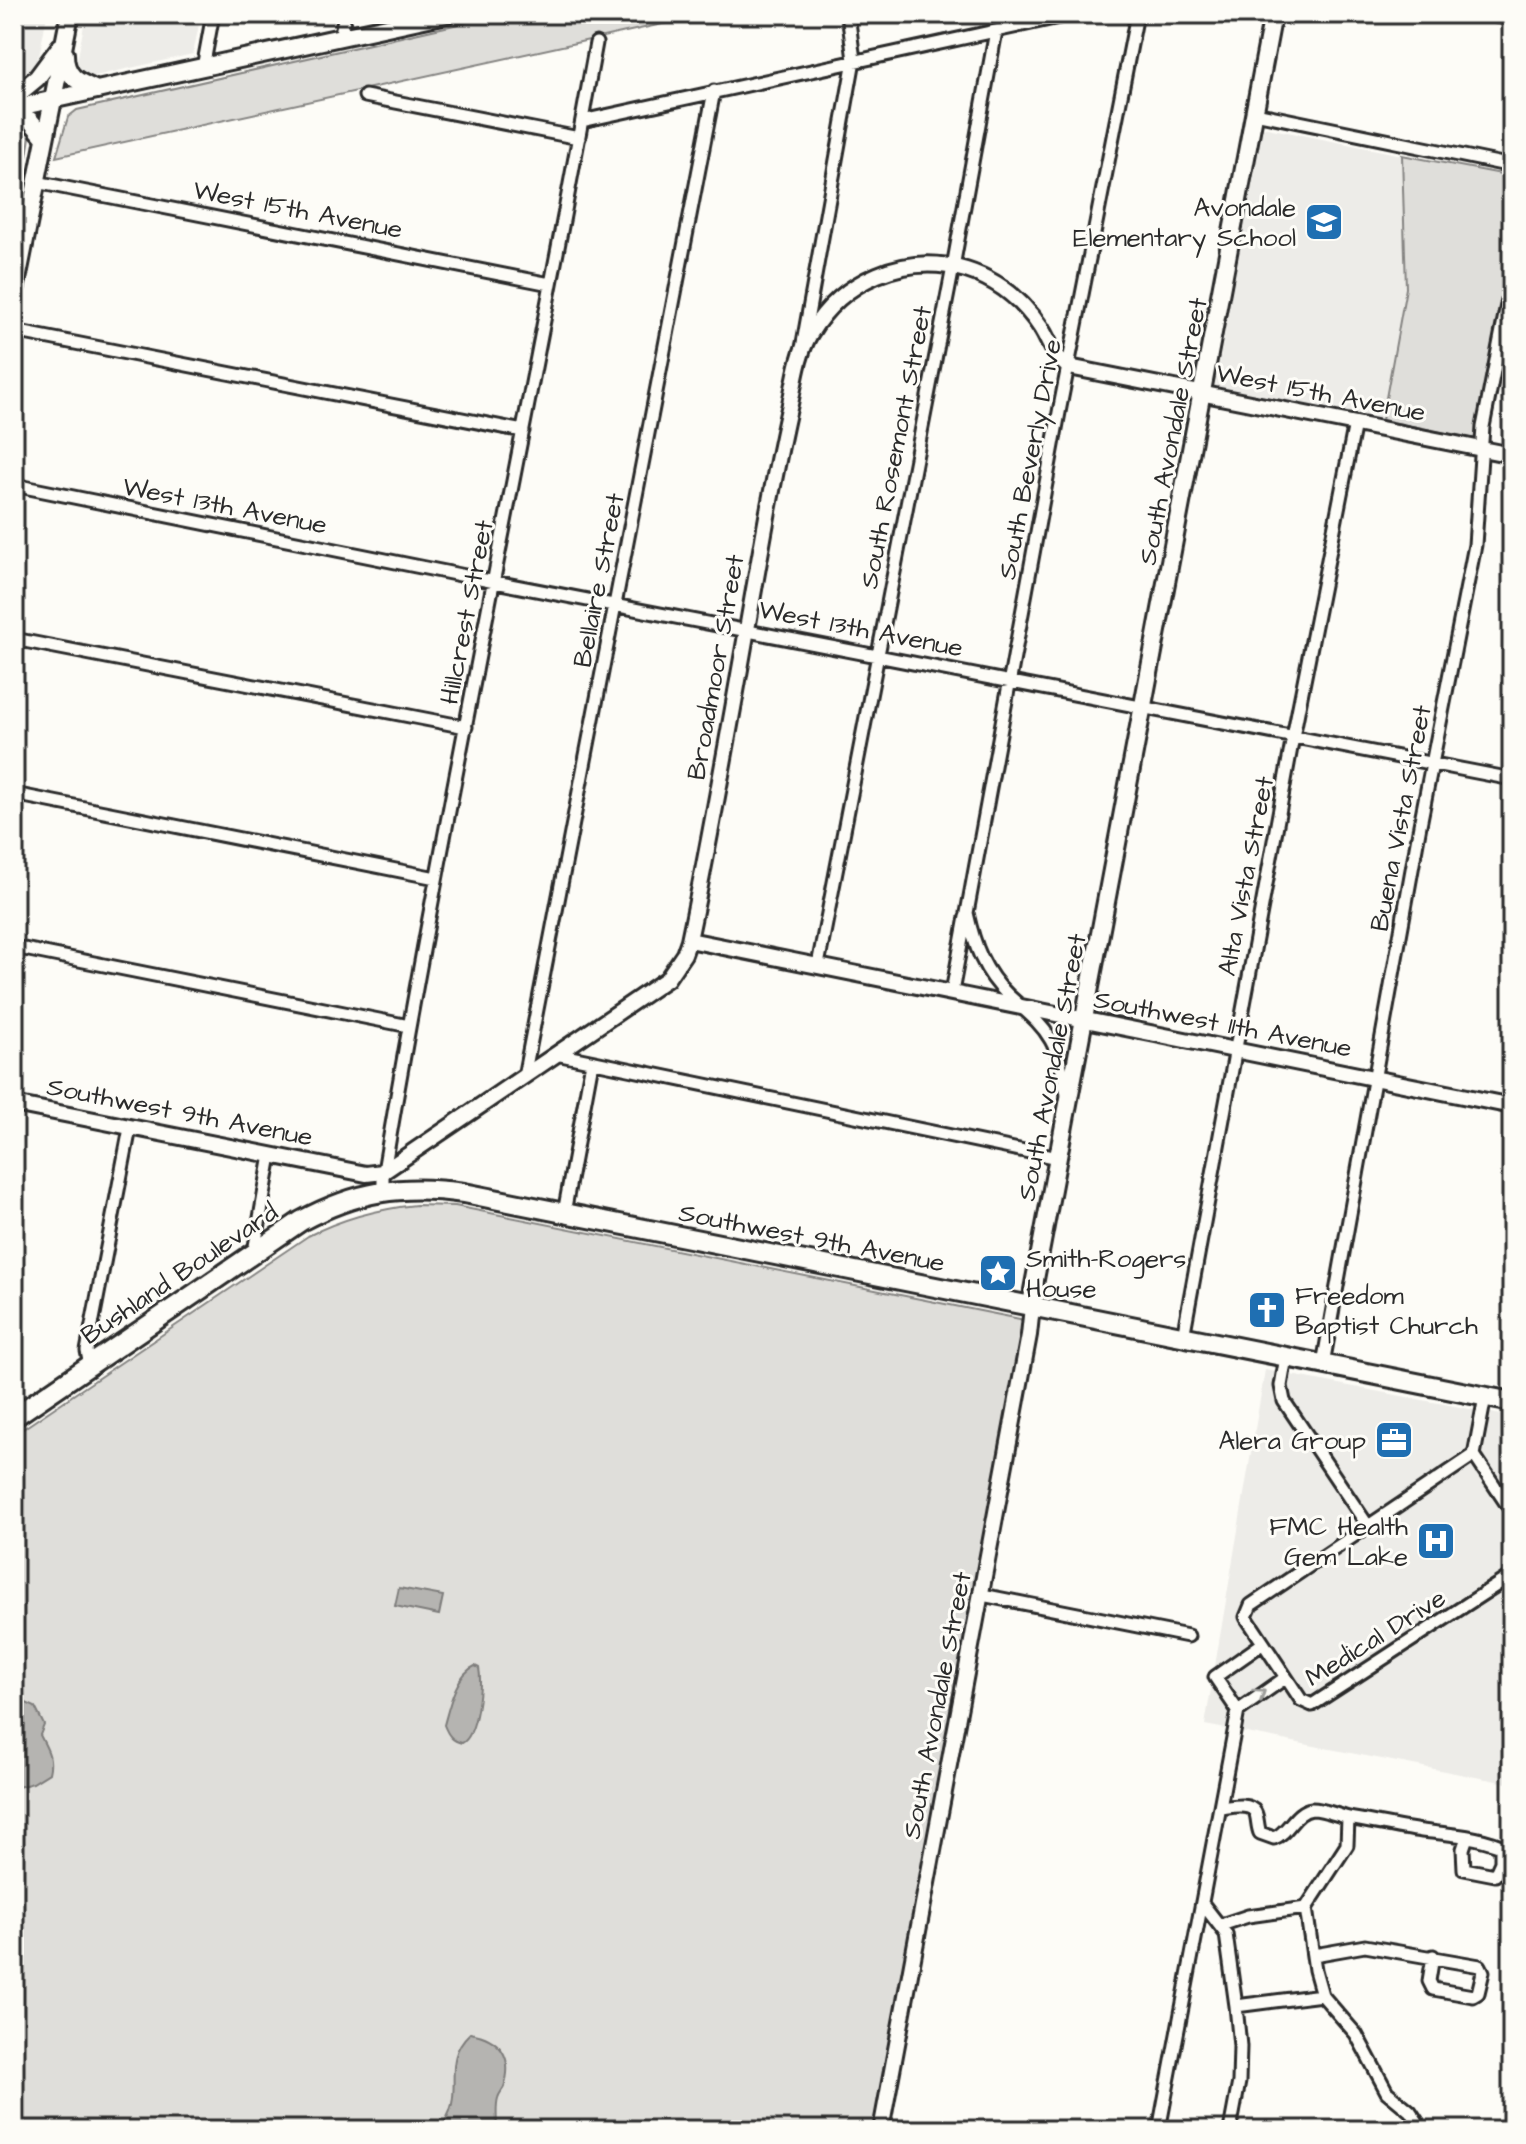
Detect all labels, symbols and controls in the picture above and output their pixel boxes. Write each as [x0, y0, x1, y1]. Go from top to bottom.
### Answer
street label: West 15th Avenue [190, 172, 406, 248]
place label: Avondale Elementary School [1073, 190, 1296, 258]
school or university icon: Avondale Elementary School [1303, 201, 1345, 243]
street label: South Avondale Street [1129, 294, 1217, 568]
street label: South Rosemont Street [851, 302, 941, 592]
street label: South Beverly Drive [989, 336, 1073, 583]
street label: West 15th Avenue [1213, 355, 1429, 431]
street label: West 13th Avenue [120, 469, 330, 543]
street label: Bellaire Street [564, 489, 634, 670]
street label: Hillcrest Street [431, 517, 503, 707]
street label: Broadmoor Street [678, 551, 754, 783]
street label: West 13th Avenue [756, 592, 966, 666]
street label: Buena Vista Street [1361, 701, 1441, 935]
street label: Alta Vista Street [1209, 773, 1283, 979]
street label: South Avondale Street [1008, 930, 1096, 1204]
street label: Southwest 11th Avenue [1091, 981, 1355, 1067]
street label: Southwest 9th Avenue [44, 1069, 316, 1155]
street label: Bushland Boulevard [74, 1194, 285, 1353]
street label: Southwest 9th Avenue [676, 1195, 948, 1281]
place label: Smith-Rogers House [1026, 1241, 1186, 1307]
place icon: Smith-Rogers House [977, 1252, 1019, 1294]
place label: Freedom Baptist Church [1295, 1278, 1478, 1344]
church icon: Freedom Baptist Church [1246, 1289, 1288, 1331]
office icon: Alera Group [1373, 1419, 1415, 1461]
place label: Alera Group [1219, 1423, 1366, 1459]
place label: FMC Health Gem Lake [1269, 1509, 1408, 1575]
hospital icon: FMC Health Gem Lake [1415, 1520, 1457, 1562]
street label: South Avondale Street [893, 1568, 981, 1842]
street label: Medical Drive [1298, 1580, 1453, 1695]
one-way arrow [1252, 1688, 1266, 1703]

